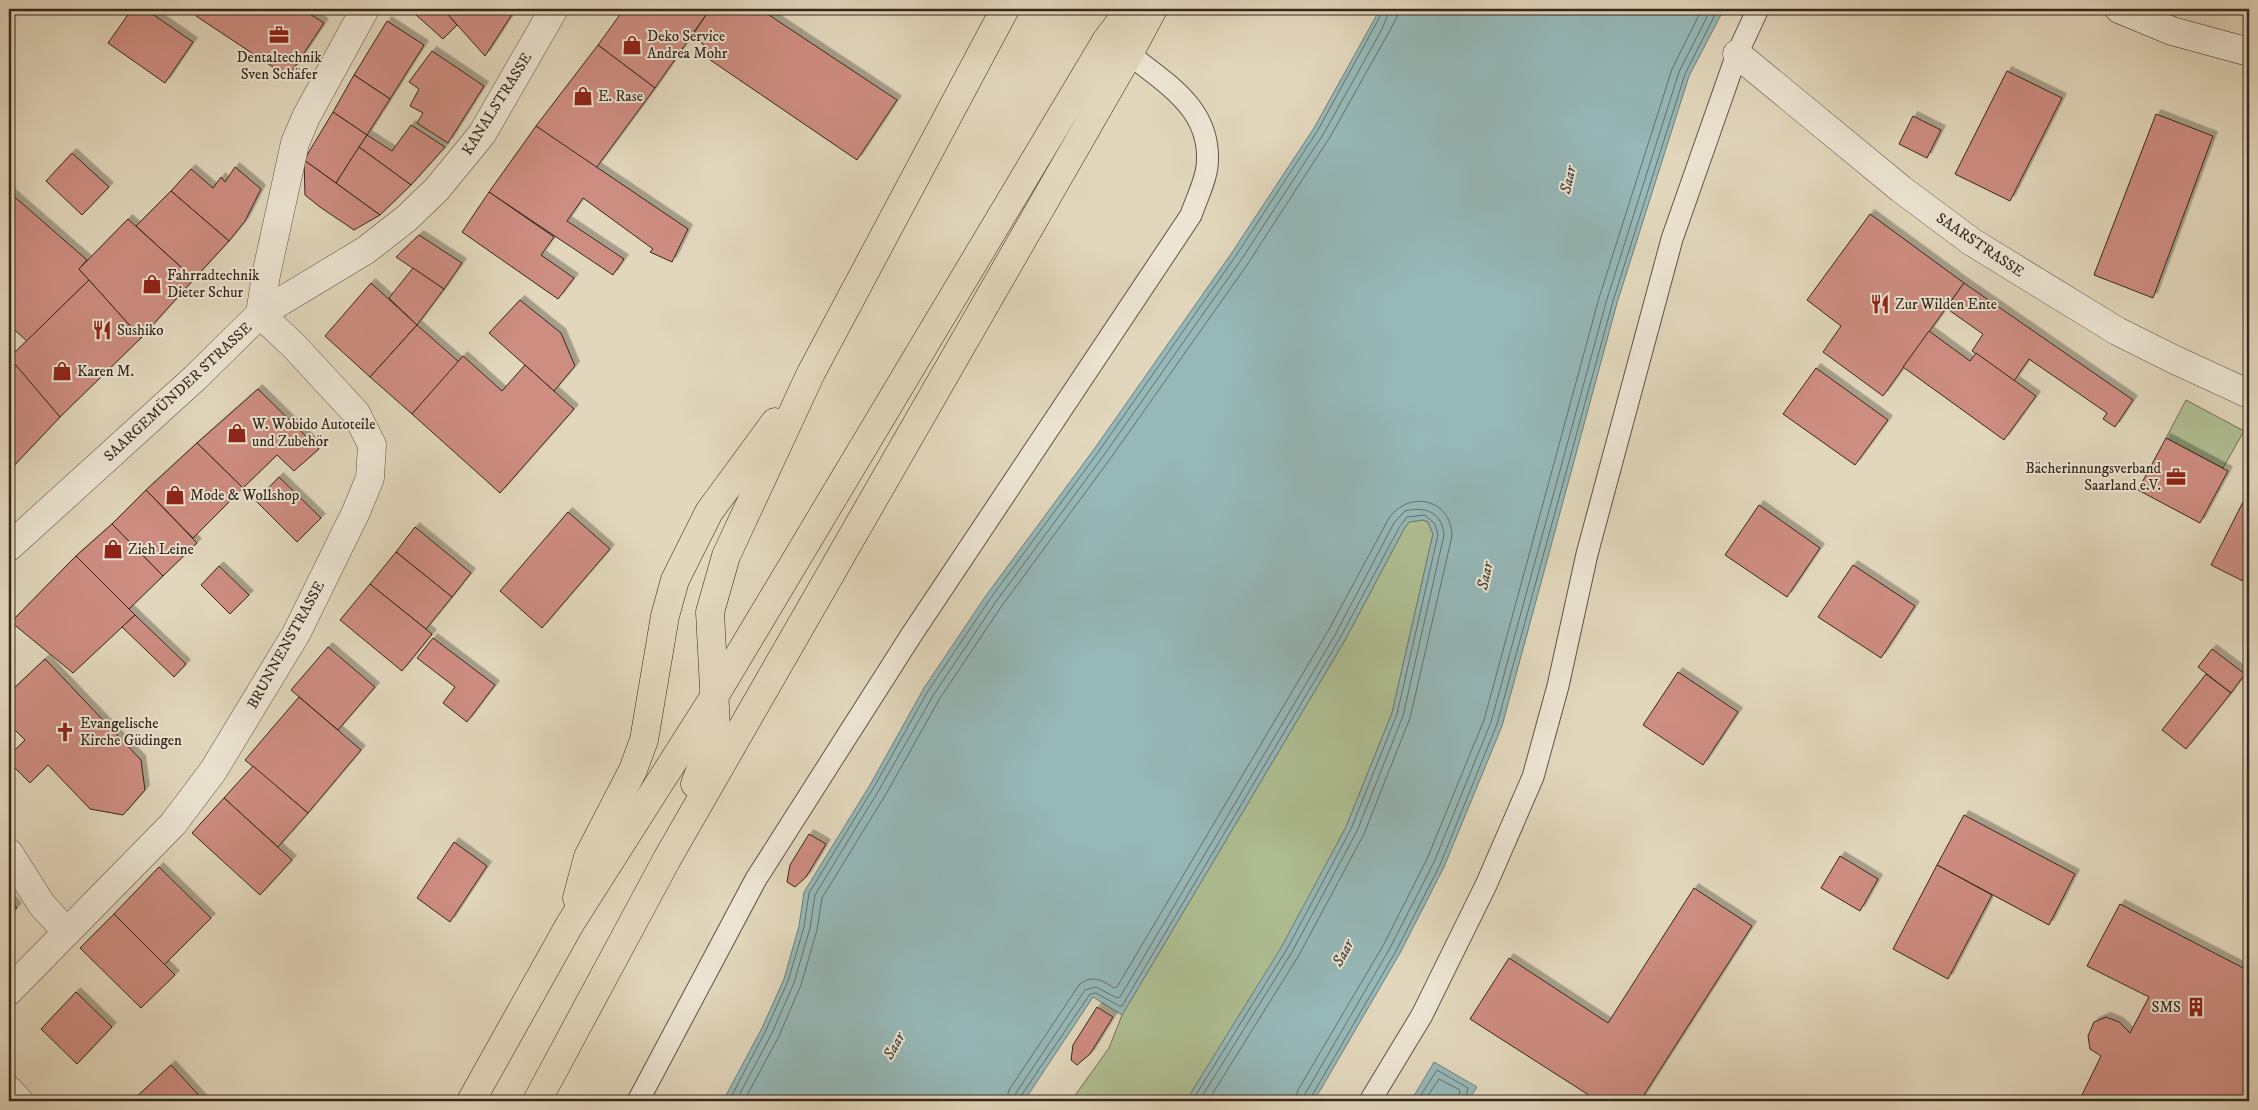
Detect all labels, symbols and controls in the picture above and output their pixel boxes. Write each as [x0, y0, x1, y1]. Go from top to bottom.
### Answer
office icon: Dentaltechnik Sven Schäfer [268, 24, 290, 46]
place label: Deko Service Andrea Mohr [647, 27, 728, 63]
shop icon: Deko Service Andrea Mohr [621, 34, 643, 56]
place label: Dentaltechnik Sven Schäfer [236, 48, 322, 84]
street label: KANALSTRASSE [458, 49, 536, 159]
shop icon: E. Rase [572, 85, 594, 107]
place label: E. Rase [598, 87, 643, 106]
water label: Saar [1555, 163, 1581, 197]
street label: SAARSTRASSE [1932, 209, 2028, 282]
place label: Fahrradtechnik Dieter Schur [167, 266, 260, 302]
shop icon: Fahrradtechnik Dieter Schur [141, 273, 163, 295]
restaurant icon: Zur Wilden Ente [1869, 293, 1891, 315]
place label: Zur Wilden Ente [1895, 295, 1997, 314]
street label: SAARGEMÜNDER STRASSE [100, 318, 256, 466]
restaurant icon: Sushiko [91, 319, 113, 341]
place label: Sushiko [117, 321, 163, 340]
shop icon: Karen M. [51, 360, 73, 382]
place label: Karen M. [77, 362, 134, 381]
place label: W. Wobido Autoteile und Zubehör [251, 415, 375, 451]
shop icon: W. Wobido Autoteile und Zubehör [226, 422, 248, 444]
place label: Bächerinnungsverband Saarland e.V. [2025, 459, 2162, 495]
office icon: Bächerinnungsverband Saarland e.V. [2165, 466, 2187, 488]
shop icon: Mode & Wollshop [164, 484, 186, 506]
place label: Mode & Wollshop [190, 486, 300, 505]
shop icon: Zieh Leine [102, 538, 124, 560]
place label: Zieh Leine [128, 540, 194, 559]
water label: Saar [1472, 559, 1498, 593]
street label: BRUNNENSTRASSE [243, 577, 329, 712]
place label: Evangelische Kirche Güdingen [80, 714, 182, 750]
church icon: Evangelische Kirche Güdingen [54, 721, 76, 743]
water label: Saar [1327, 935, 1359, 971]
building icon: SMS [2185, 996, 2207, 1018]
place label: SMS [2152, 998, 2181, 1017]
water label: Saar [878, 1028, 910, 1064]

